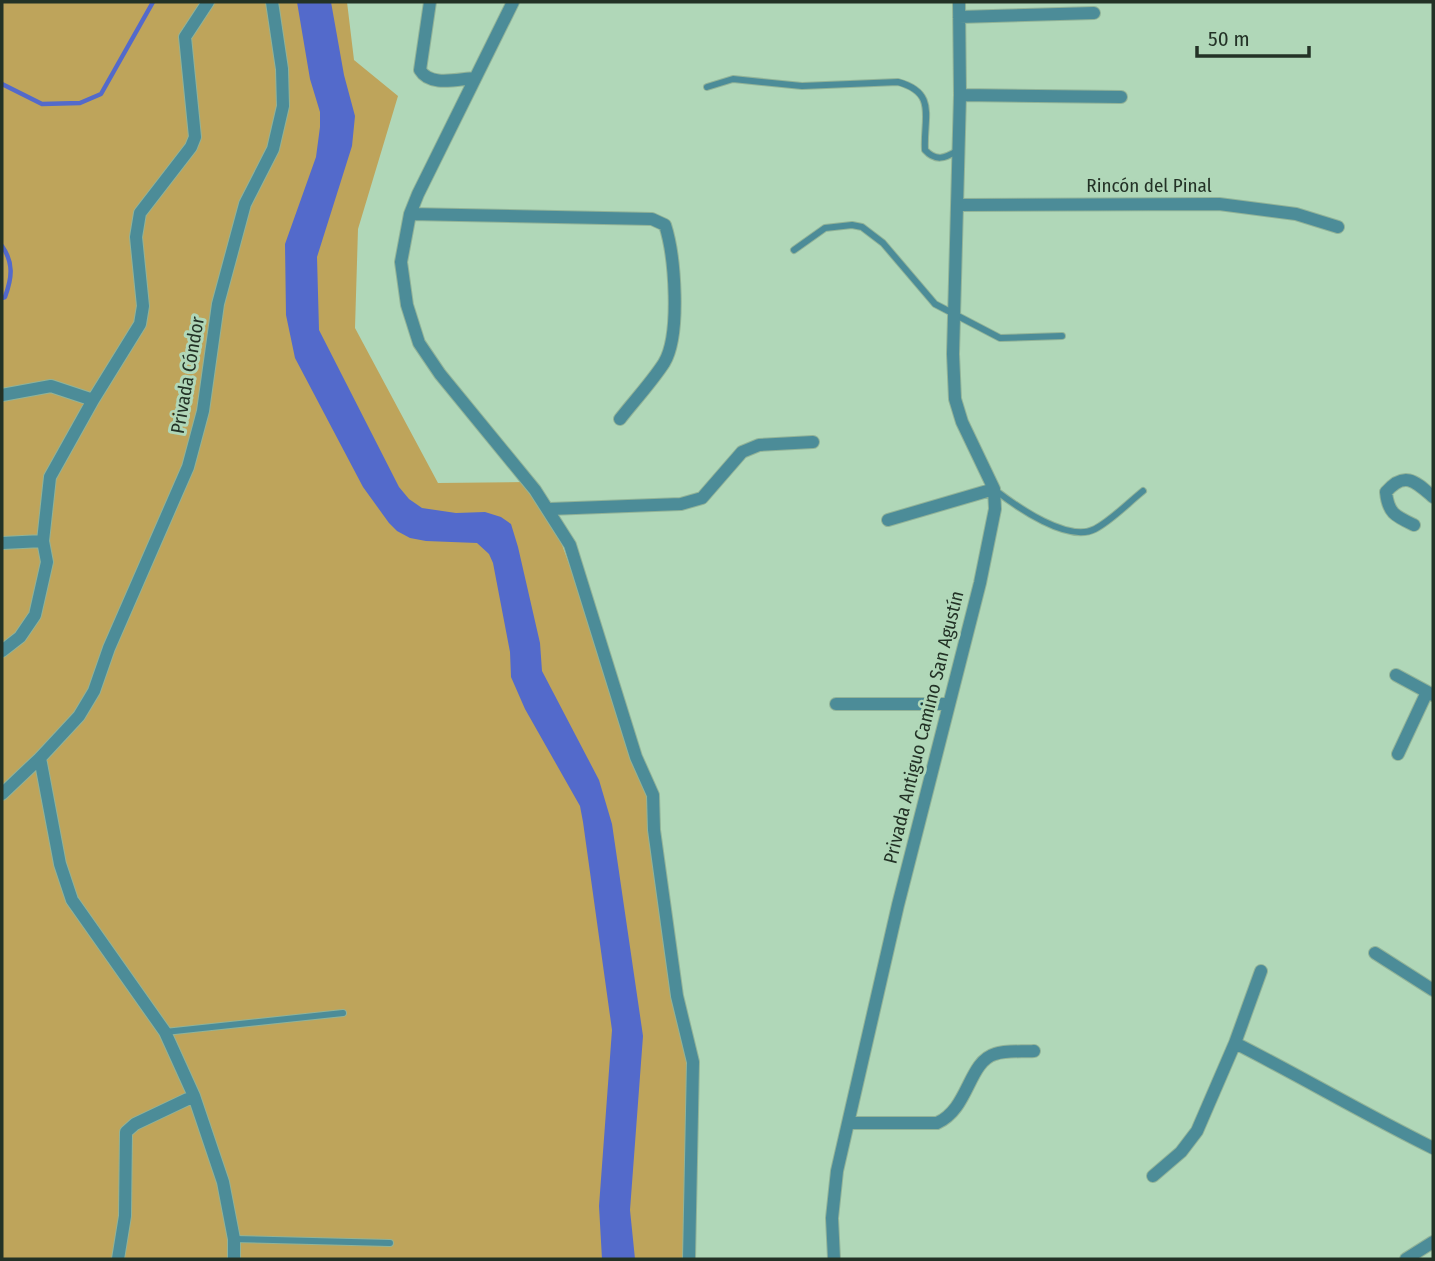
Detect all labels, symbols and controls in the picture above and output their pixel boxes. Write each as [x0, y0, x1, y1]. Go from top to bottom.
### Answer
scale bar [1197, 14, 1309, 58]
text: 50 m [1208, 26, 1250, 52]
street label: Rincón del Pinal [1086, 174, 1212, 197]
street label: Privada Cóndor [166, 314, 209, 435]
street label: Privada Antiguo Camino San Agustín [878, 588, 969, 866]

